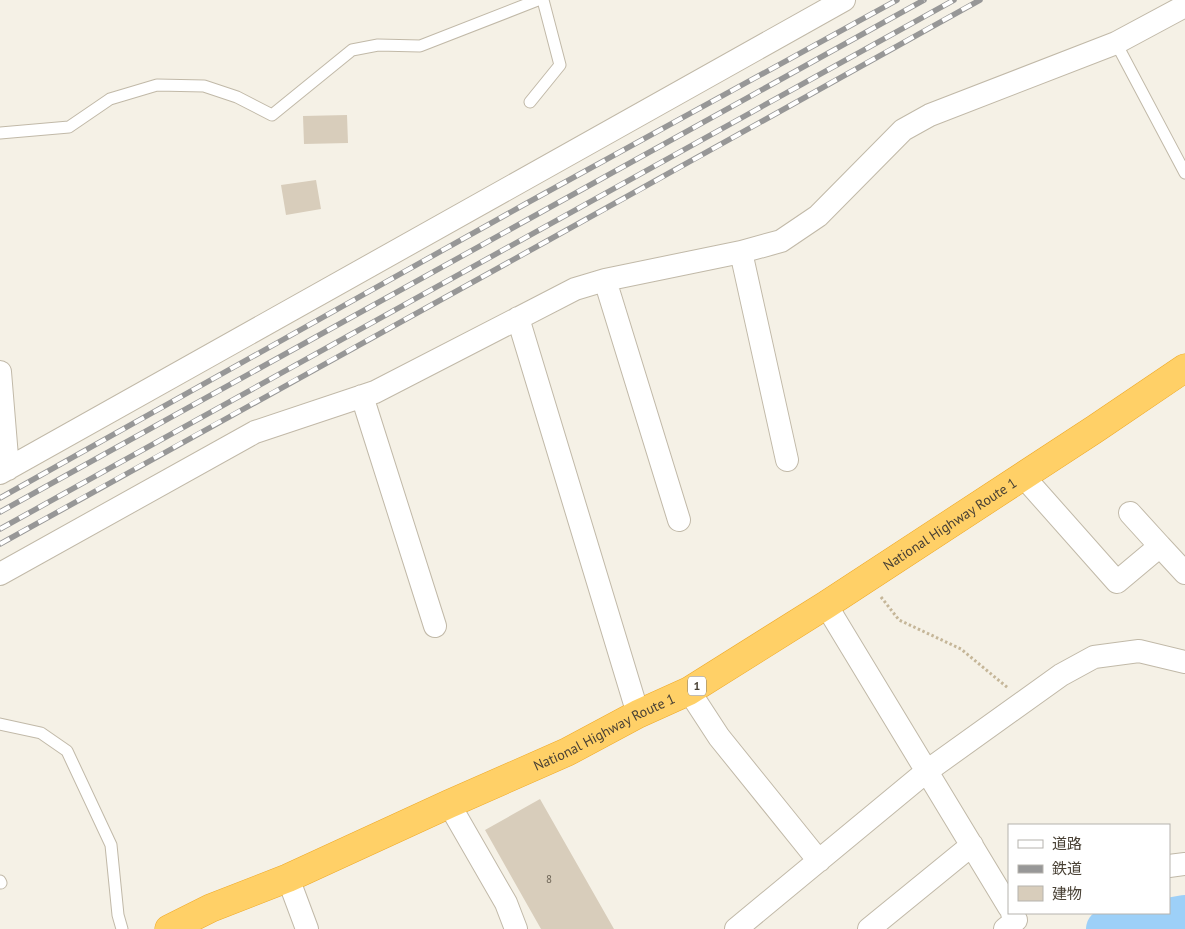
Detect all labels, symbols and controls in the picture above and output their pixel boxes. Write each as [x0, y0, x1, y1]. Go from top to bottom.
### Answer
street label: National Highway Route 1 [880, 474, 1020, 574]
road number: 1 [688, 676, 706, 696]
street label: National Highway Route 1 [531, 689, 678, 775]
legend [1008, 824, 1170, 914]
text: 道路 [1052, 834, 1082, 853]
text: 鉄道 [1052, 859, 1082, 878]
house number: 8 [546, 872, 552, 886]
text: 建物 [1052, 884, 1082, 903]

